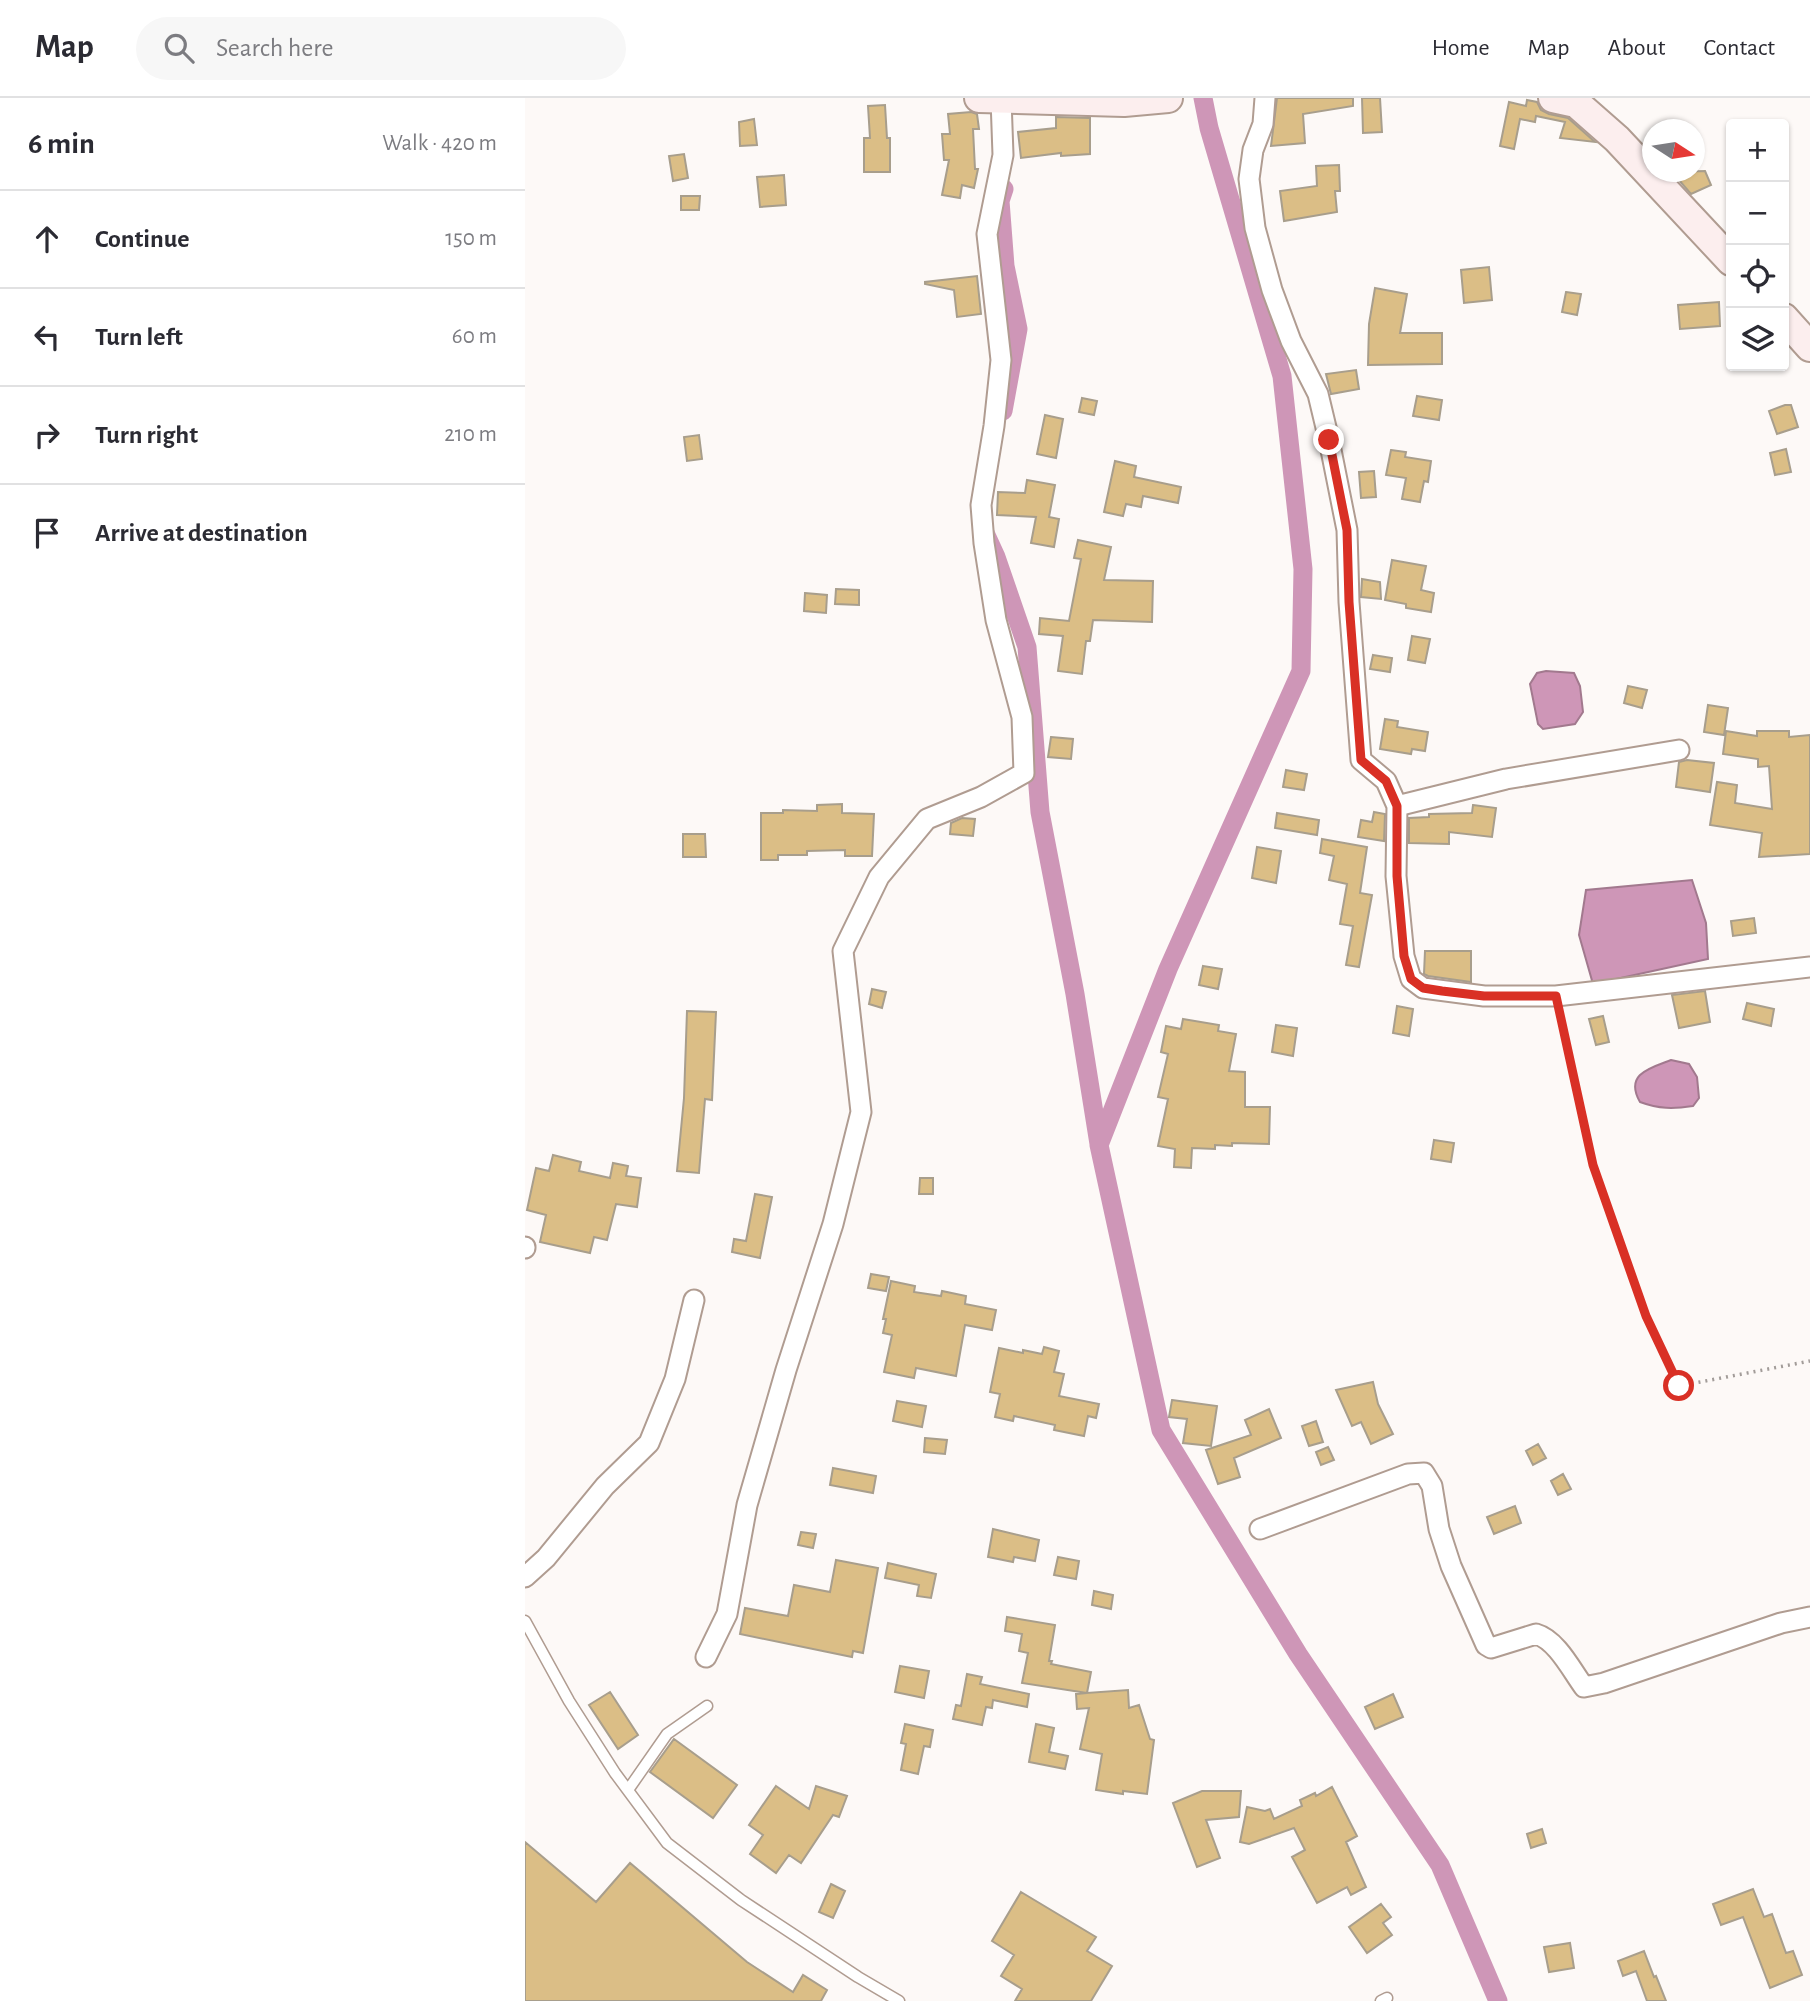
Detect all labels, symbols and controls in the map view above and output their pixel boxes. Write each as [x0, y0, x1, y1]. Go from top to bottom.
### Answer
search box [136, 17, 626, 80]
icon: search [160, 29, 198, 67]
text: Map [35, 31, 94, 64]
text: Search here [216, 35, 334, 61]
text: Home [1432, 36, 1490, 60]
text: Map [1528, 36, 1570, 60]
text: About [1608, 36, 1665, 60]
text: Contact [1703, 36, 1775, 60]
north arrow [1642, 119, 1705, 182]
map controls [1726, 119, 1789, 371]
button: + [1726, 119, 1789, 182]
text: 6 min [28, 129, 95, 159]
text: Walk · 420 m [382, 132, 497, 155]
button: − [1726, 182, 1789, 245]
icon: ahead [28, 220, 66, 258]
text: Continue [95, 226, 190, 252]
text: 150 m [445, 227, 497, 250]
button: locate [1726, 245, 1789, 308]
button: layers [1726, 308, 1789, 371]
icon: left [28, 318, 66, 356]
text: Turn left [95, 324, 183, 350]
text: 60 m [452, 325, 497, 348]
icon: right [28, 416, 66, 454]
text: Turn right [95, 422, 198, 448]
text: 210 m [444, 423, 497, 446]
route end [1313, 424, 1344, 455]
icon: arrive [28, 514, 66, 552]
text: Arrive at destination [95, 520, 308, 546]
route start [1663, 1370, 1694, 1401]

